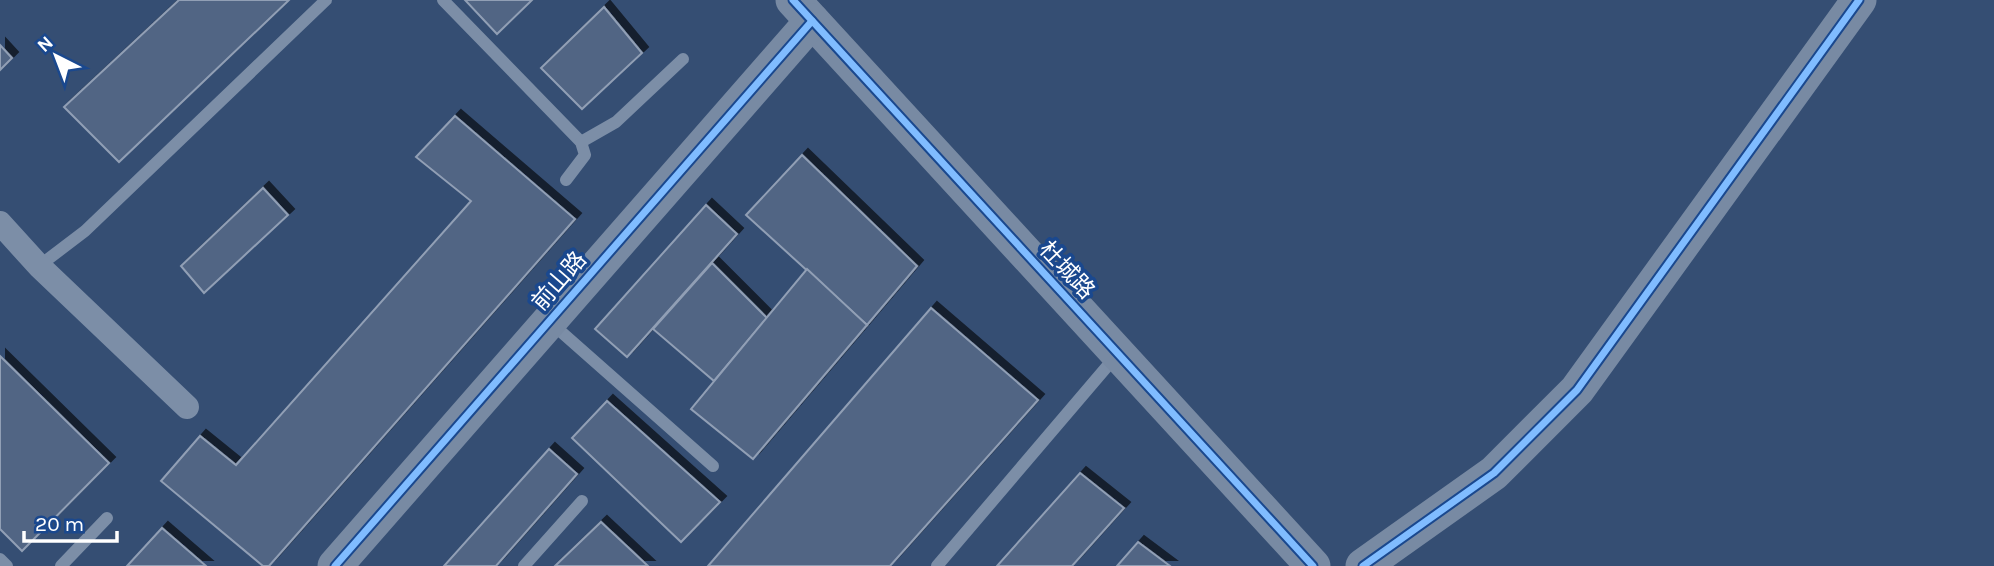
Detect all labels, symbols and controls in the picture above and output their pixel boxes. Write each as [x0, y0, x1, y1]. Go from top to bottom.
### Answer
north arrow [21, 21, 91, 91]
text: N [33, 31, 58, 57]
street label: 杜城路 [1034, 236, 1100, 304]
street label: 前山路 [526, 246, 592, 316]
scale bar [24, 500, 117, 544]
text: 20 m [35, 512, 84, 536]

